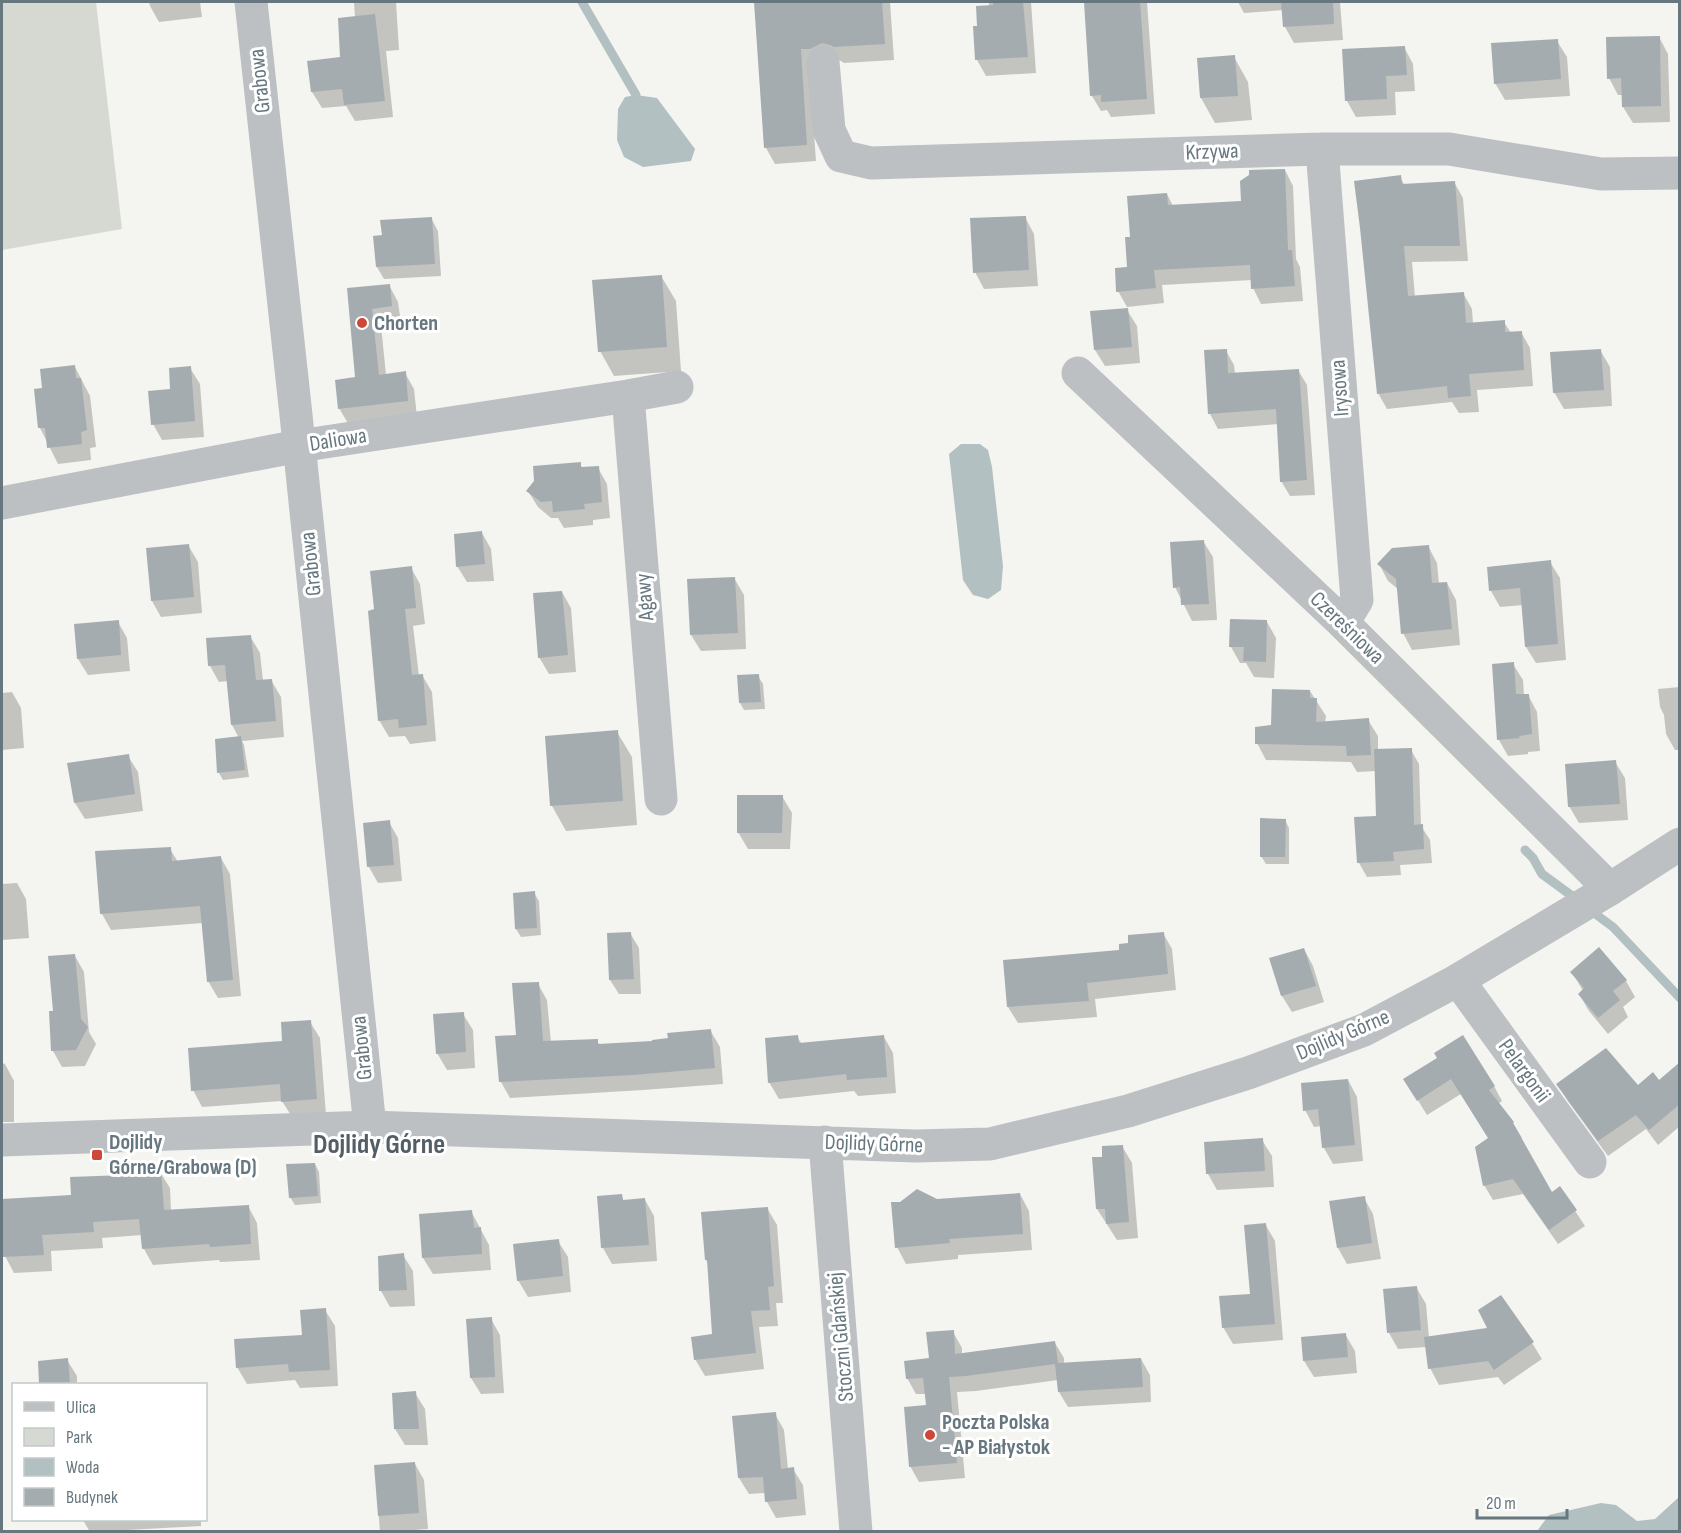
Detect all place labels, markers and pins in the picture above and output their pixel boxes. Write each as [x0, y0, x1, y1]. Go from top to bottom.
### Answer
place label: Chorten [374, 310, 438, 337]
marker: Chorten [355, 316, 369, 330]
place label: Dojlidy Górne/Grabowa (D) [109, 1129, 257, 1181]
marker: Dojlidy Górne/Grabowa (D) [90, 1148, 104, 1162]
place label: Poczta Polska - AP Białystok [942, 1409, 1051, 1461]
marker: Poczta Polska - AP Białystok [923, 1428, 937, 1442]

